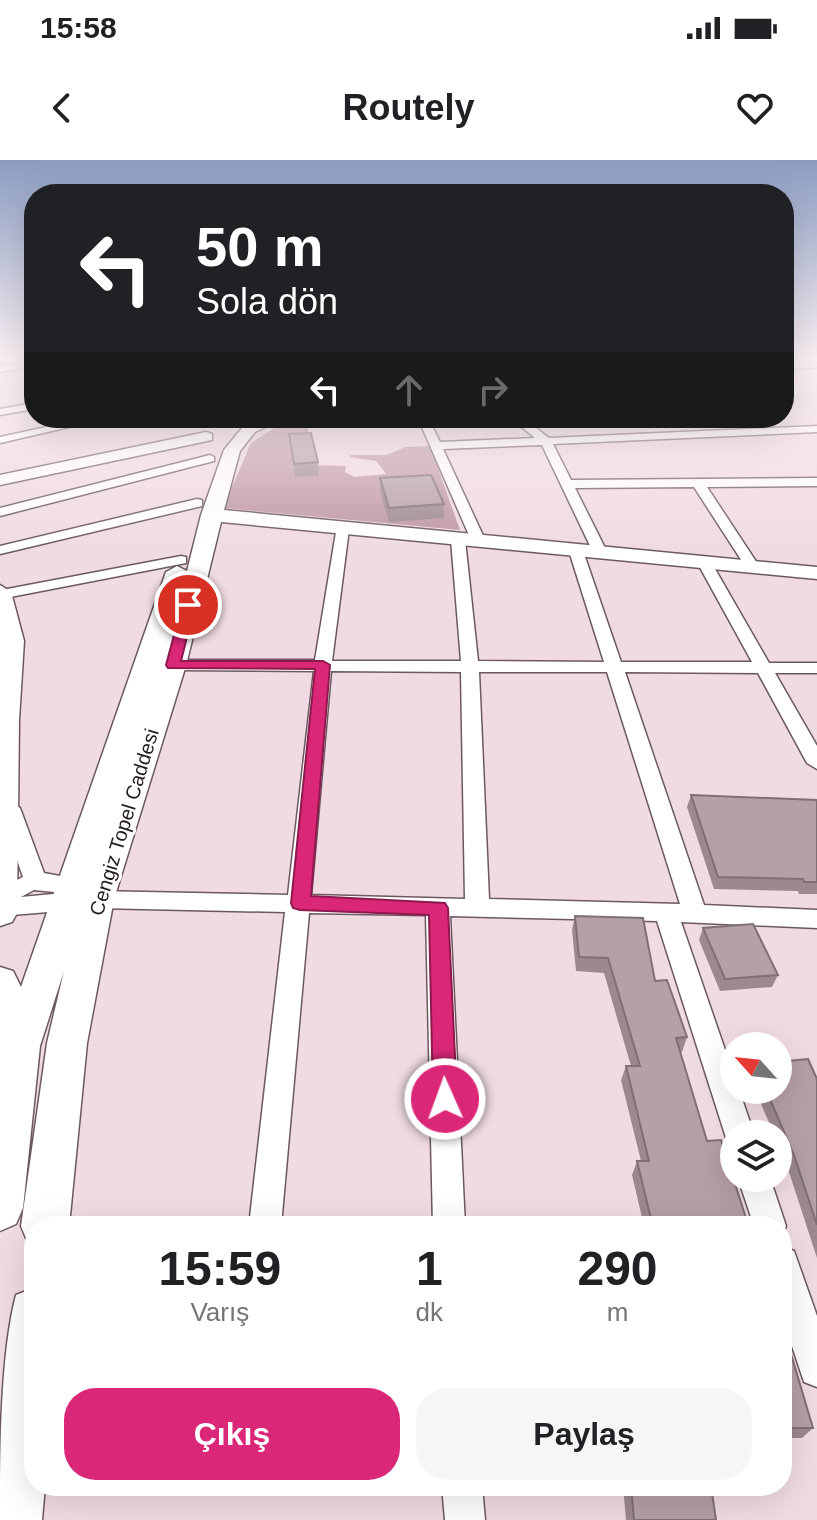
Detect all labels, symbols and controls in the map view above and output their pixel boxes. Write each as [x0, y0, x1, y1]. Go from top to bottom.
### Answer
text: 15:58 [40, 11, 117, 44]
icon: back [40, 86, 84, 130]
icon: heart [733, 86, 777, 130]
text: Routely [342, 87, 475, 128]
text: 50 m [196, 215, 324, 278]
icon: left [64, 216, 168, 320]
text: Sola dön [196, 281, 338, 322]
icon: left [303, 368, 347, 412]
icon: ahead [387, 368, 431, 412]
icon: right [471, 368, 515, 412]
pin [154, 571, 222, 639]
icon: arrive [166, 583, 210, 627]
street label: Cengiz Topel Caddesi [85, 726, 163, 918]
north arrow [720, 1032, 792, 1104]
map controls [720, 1032, 792, 1192]
position arrow [403, 1057, 487, 1141]
button: layers [720, 1120, 792, 1192]
text: 15:59 [158, 1242, 281, 1295]
text: 1 [416, 1242, 443, 1295]
text: 290 [577, 1242, 658, 1295]
text: Varış [190, 1297, 249, 1327]
text: dk [416, 1297, 443, 1327]
text: m [607, 1297, 628, 1327]
button: Çıkış [64, 1388, 400, 1480]
button: Paylaş [416, 1388, 752, 1480]

